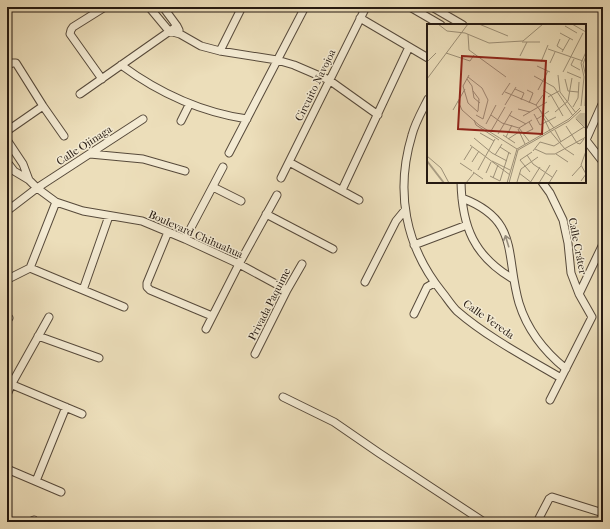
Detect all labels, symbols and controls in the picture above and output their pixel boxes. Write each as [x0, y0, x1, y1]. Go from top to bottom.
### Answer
inset map [427, 24, 586, 183]
street label: Circuito Navojoa [292, 46, 339, 123]
street label: Calle Ojinaga [54, 122, 115, 168]
street label: Boulevard Chihuahua [147, 208, 246, 262]
street label: Calle Cráter [566, 217, 589, 276]
one-way arrow [503, 234, 510, 247]
street label: Privada Paquime [246, 265, 294, 343]
street label: Calle Vereda [461, 297, 518, 342]

